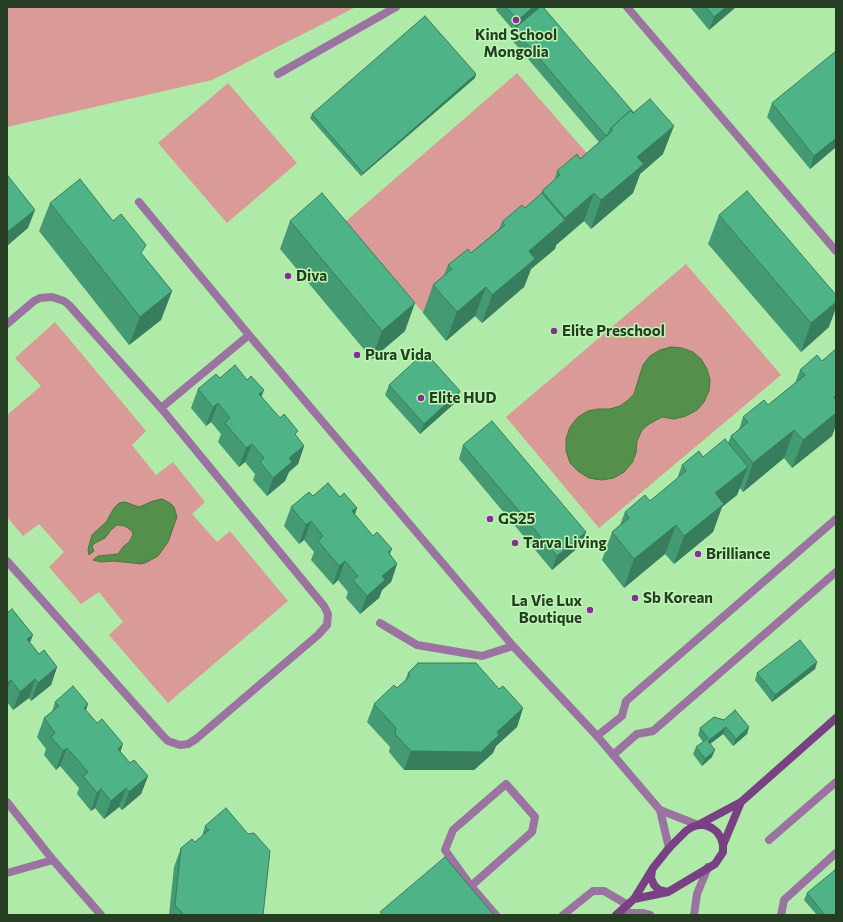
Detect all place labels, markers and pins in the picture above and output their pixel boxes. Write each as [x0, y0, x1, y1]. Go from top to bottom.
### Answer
marker: Kind School Mongolia [511, 15, 521, 25]
place label: Kind School Mongolia [475, 26, 557, 61]
place label: Diva [296, 267, 327, 285]
marker: Diva [283, 271, 293, 281]
place label: Elite Preschool [562, 322, 665, 340]
marker: Elite Preschool [549, 326, 559, 336]
place label: Pura Vida [365, 346, 432, 364]
marker: Pura Vida [352, 350, 362, 360]
place label: Elite HUD [429, 389, 496, 407]
marker: Elite HUD [416, 393, 426, 403]
place label: GS25 [498, 510, 535, 528]
marker: GS25 [485, 514, 495, 524]
place label: Tarva Living [523, 534, 607, 552]
marker: Tarva Living [510, 538, 520, 548]
place label: Brilliance [706, 545, 770, 563]
marker: Brilliance [693, 549, 703, 559]
place label: Sb Korean [643, 589, 713, 607]
place label: La Vie Lux Boutique [511, 592, 582, 627]
marker: Sb Korean [630, 593, 640, 603]
marker: La Vie Lux Boutique [585, 605, 595, 615]

